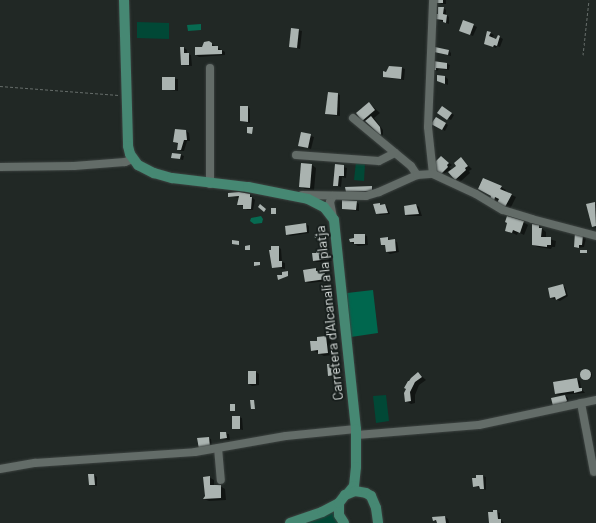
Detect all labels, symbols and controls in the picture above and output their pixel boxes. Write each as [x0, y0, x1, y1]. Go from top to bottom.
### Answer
street label: Carretera d'Alcanalí a la platja [311, 225, 347, 401]

